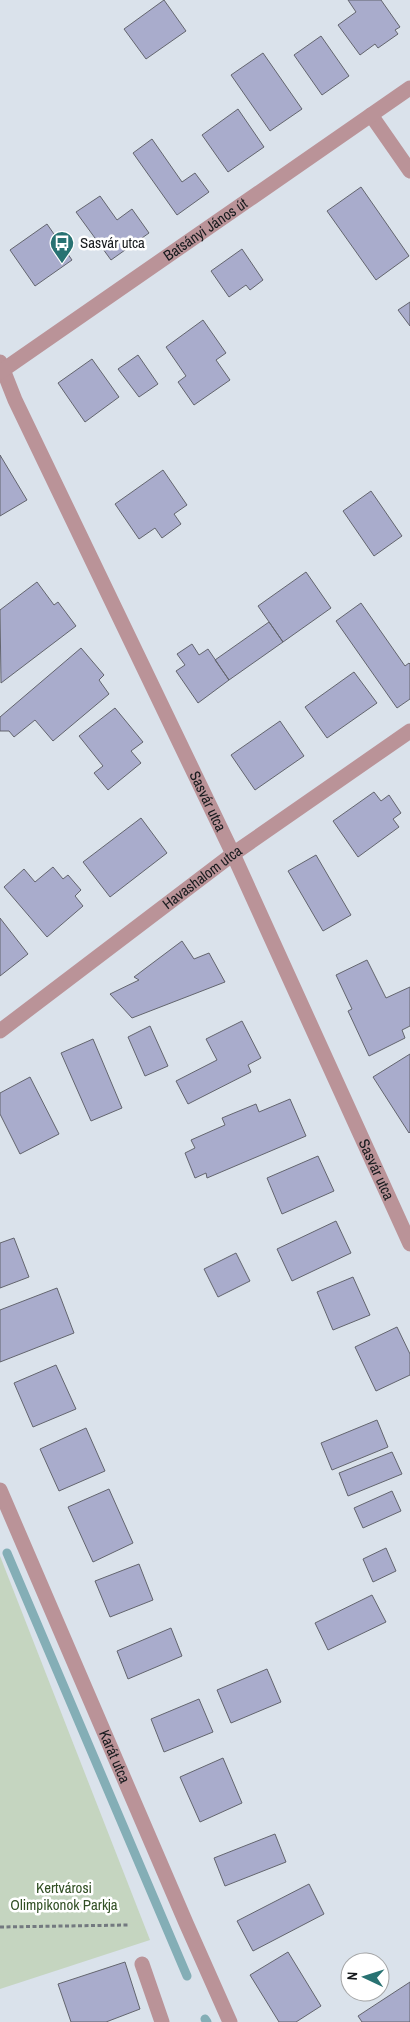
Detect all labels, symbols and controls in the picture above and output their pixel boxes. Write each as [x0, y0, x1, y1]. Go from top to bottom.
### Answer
street label: Batsányi János út [159, 192, 252, 266]
bus stop icon: Sasvár utca [49, 230, 75, 264]
place label: Sasvár utca [80, 232, 145, 253]
street label: Sasvár utca [185, 767, 232, 835]
street label: Havashalom utca [158, 840, 246, 914]
street label: Sasvár utca [354, 1135, 400, 1203]
street label: Karát utca [94, 1726, 136, 1786]
park label: Kertvárosi Olimpikonok Parkja [10, 1877, 118, 1915]
north arrow [340, 1952, 390, 2002]
text: N [343, 1971, 361, 1981]

